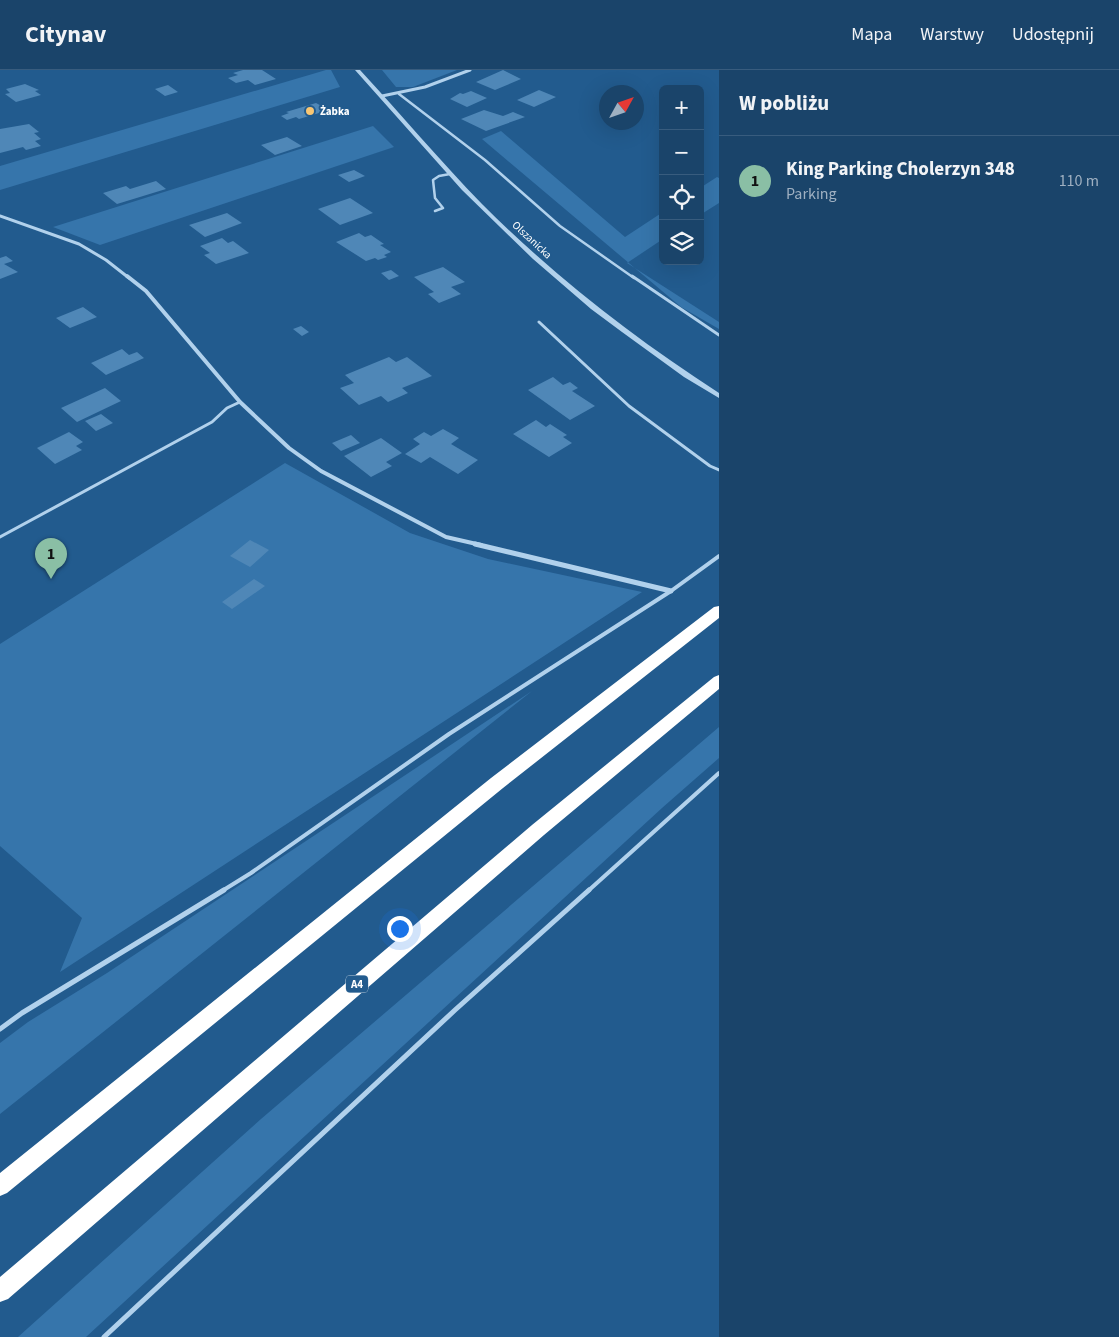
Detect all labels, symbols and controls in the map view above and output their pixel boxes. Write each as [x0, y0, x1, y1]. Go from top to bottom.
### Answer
text: Citynav [25, 17, 106, 52]
text: Mapa [851, 22, 892, 47]
text: Warstwy [920, 22, 984, 47]
text: Udostępnij [1012, 22, 1094, 47]
north arrow [599, 85, 644, 130]
map controls [659, 85, 704, 265]
button: + [659, 85, 704, 130]
text: W pobliżu [739, 88, 829, 118]
place label: Żabka [320, 104, 350, 119]
marker: Żabka [304, 105, 316, 117]
button: − [659, 130, 704, 175]
text: King Parking Cholerzyn 348 [786, 156, 1015, 183]
text: 1 [751, 170, 759, 192]
text: 110 m [1059, 170, 1099, 192]
button: locate [659, 175, 704, 220]
text: Parking [786, 183, 837, 205]
street label: Olszanicka [509, 218, 555, 262]
button: layers [659, 220, 704, 265]
pin: 1 [35, 538, 67, 579]
your location [387, 916, 413, 942]
road number: A4 [346, 976, 368, 992]

